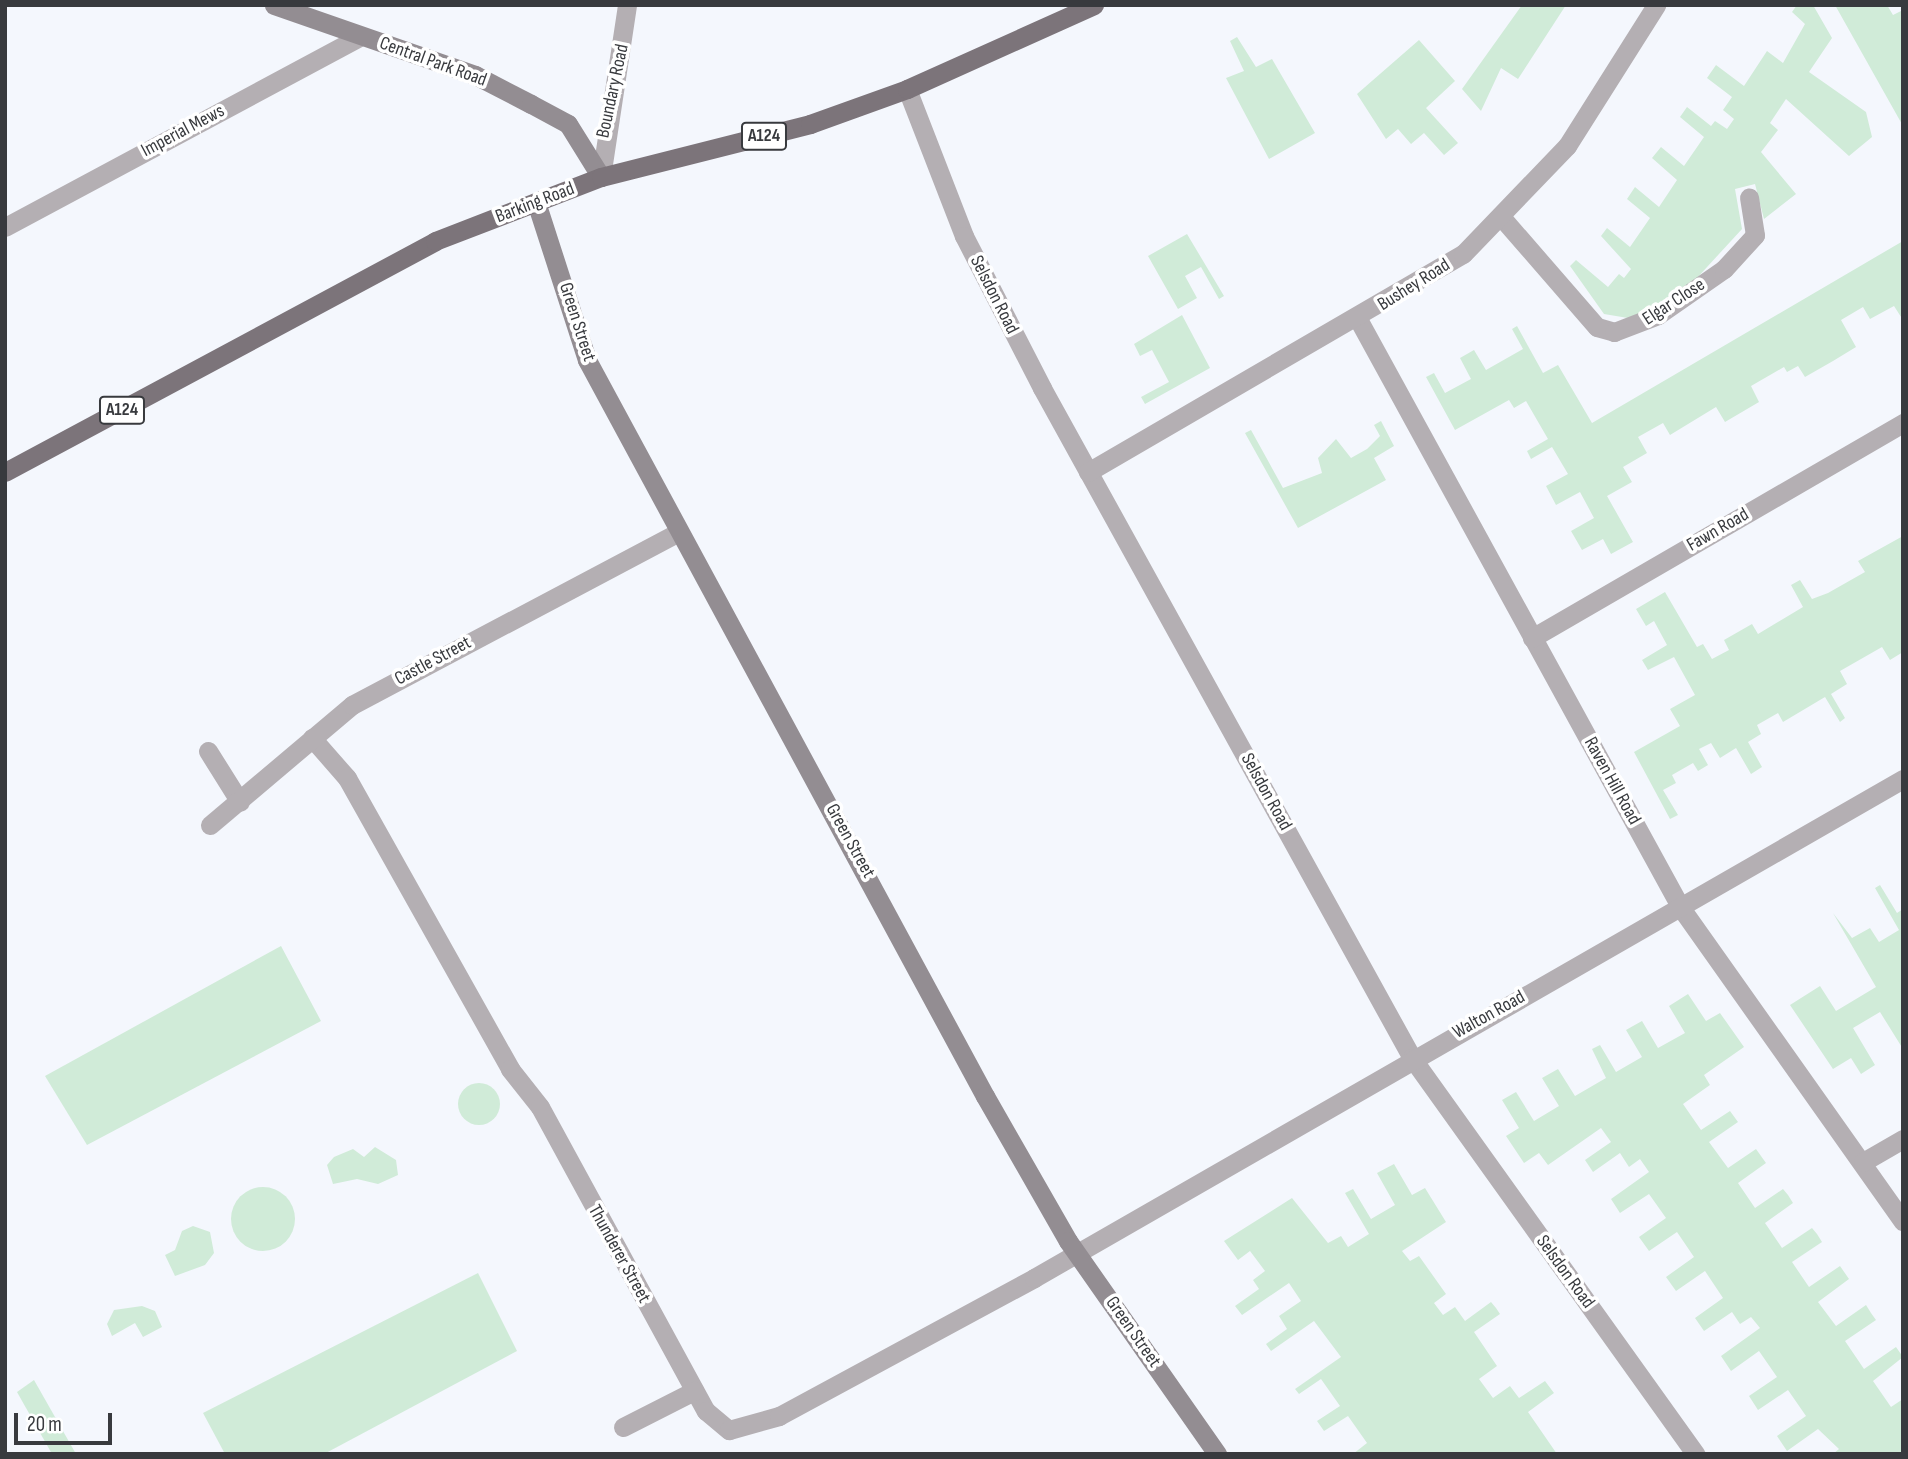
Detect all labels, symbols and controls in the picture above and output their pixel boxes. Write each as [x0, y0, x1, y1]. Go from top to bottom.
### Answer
street label: Central Park Road [376, 32, 490, 92]
street label: Boundary Road [592, 42, 634, 140]
street label: Imperial Mews [138, 100, 228, 162]
road number: A124 [740, 121, 788, 150]
street label: Barking Road [492, 178, 578, 228]
street label: Selsdon Road [965, 252, 1023, 338]
street label: Bushey Road [1374, 254, 1454, 316]
street label: Elgar Close [1639, 273, 1709, 331]
street label: Green Street [554, 280, 600, 364]
road number: A124 [97, 396, 146, 424]
street label: Fawn Road [1683, 503, 1753, 557]
street label: Castle Street [391, 631, 475, 691]
street label: Raven Hill Road [1579, 733, 1645, 829]
street label: Selsdon Road [1235, 749, 1297, 835]
street label: Green Street [820, 800, 880, 882]
street label: Walton Road [1449, 986, 1529, 1044]
street label: Thunderer Street [583, 1201, 655, 1307]
street label: Selsdon Road [1531, 1231, 1599, 1313]
street label: Green Street [1100, 1292, 1166, 1372]
scale bar [18, 1400, 116, 1444]
text: 20 m [27, 1412, 62, 1437]

